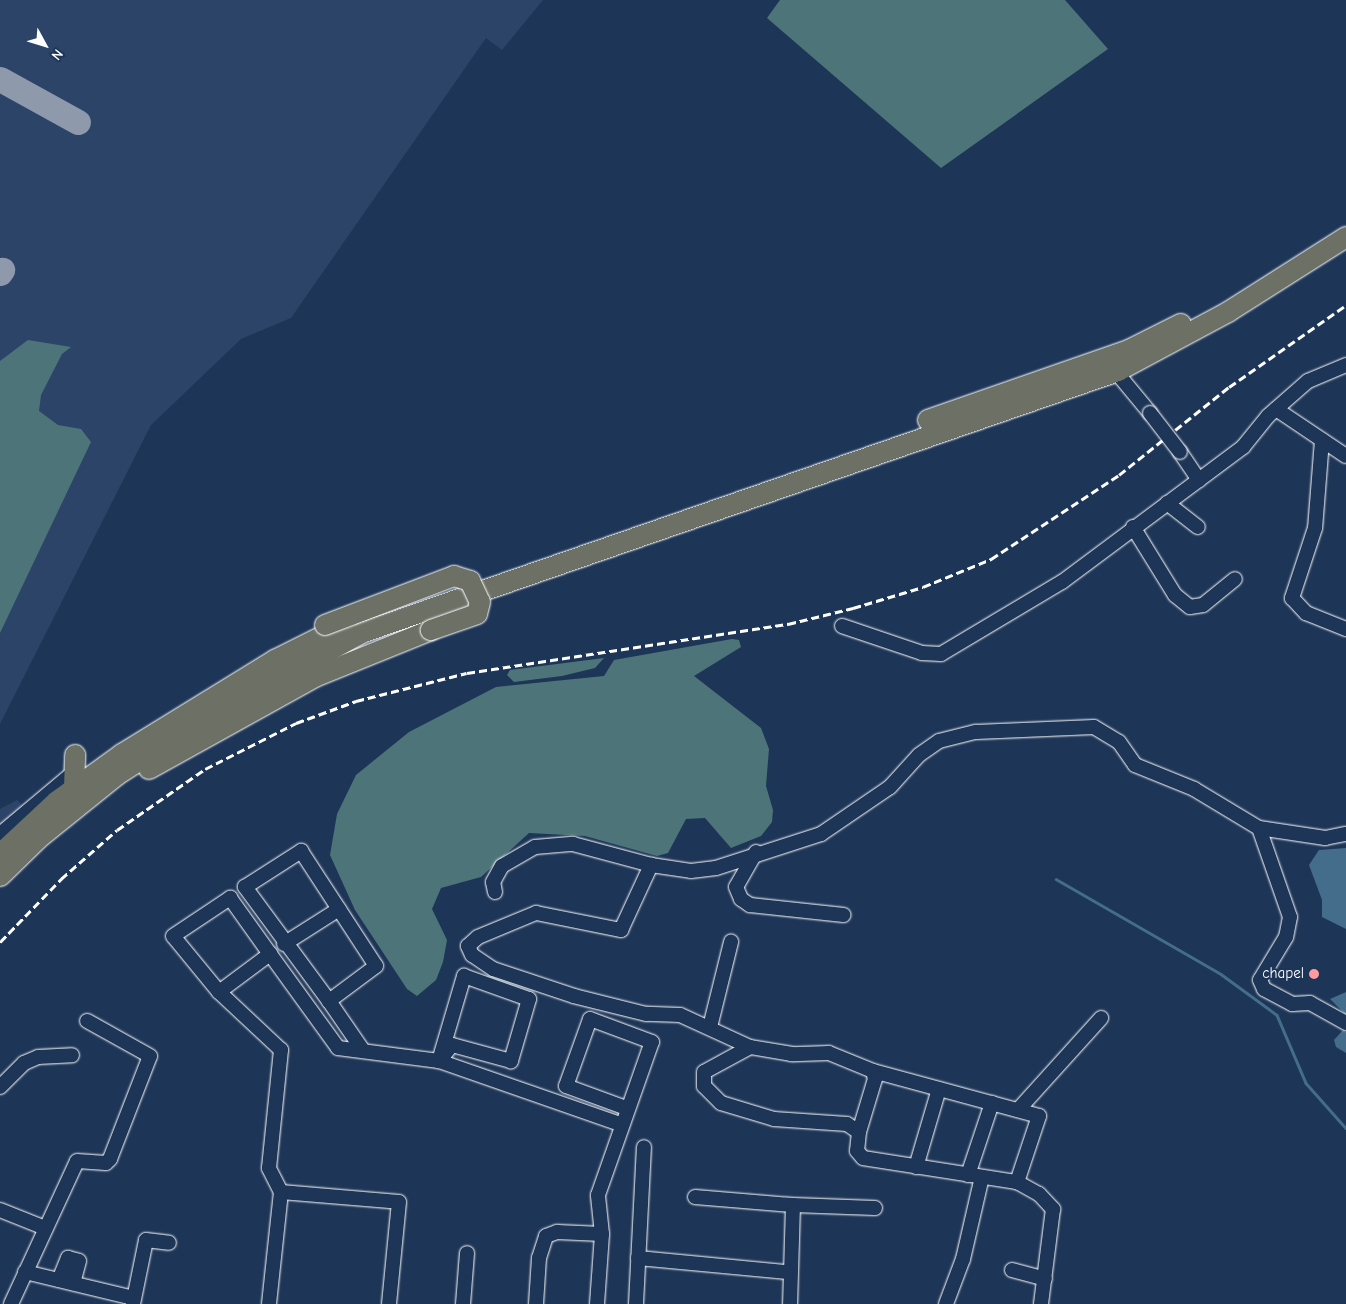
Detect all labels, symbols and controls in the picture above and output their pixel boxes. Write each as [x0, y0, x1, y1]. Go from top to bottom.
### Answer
north arrow [20, 20, 70, 70]
text: N [48, 46, 67, 64]
place label: chapel [1262, 965, 1304, 983]
marker: chapel [1308, 968, 1320, 980]

